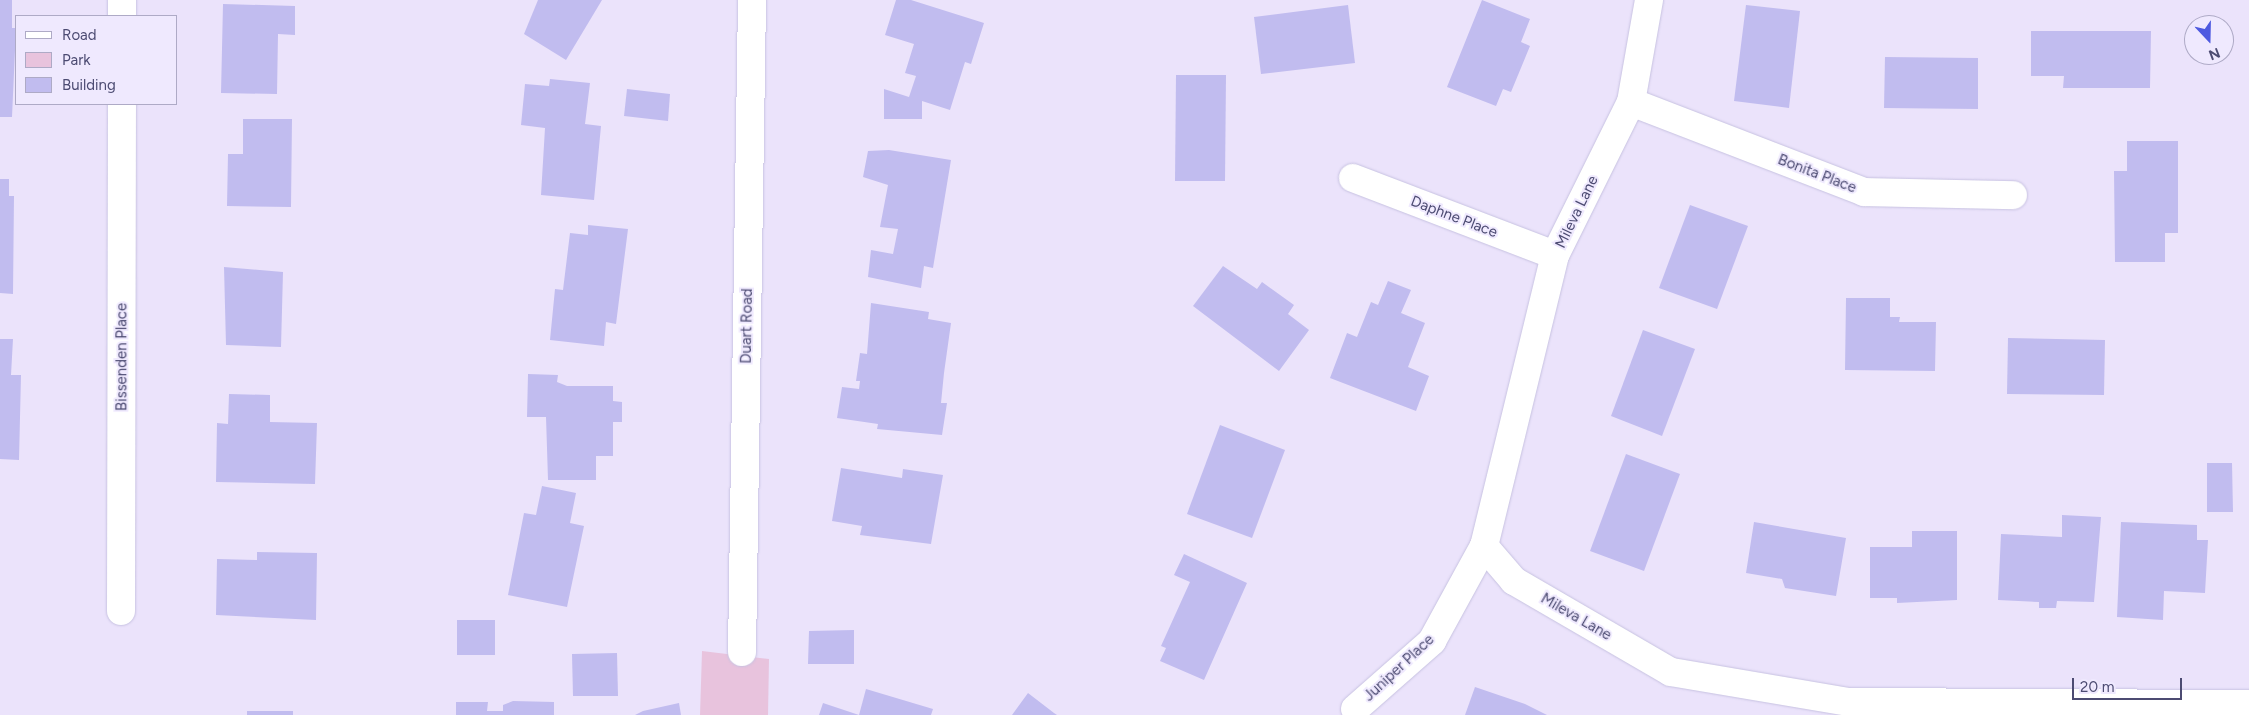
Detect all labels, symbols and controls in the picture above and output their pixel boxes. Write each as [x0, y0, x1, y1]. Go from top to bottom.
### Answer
legend [15, 15, 178, 105]
north arrow [2184, 15, 2234, 65]
text: Road [62, 26, 97, 44]
text: N [2206, 44, 2222, 63]
text: Park [62, 51, 91, 69]
text: Building [62, 76, 116, 94]
street label: Bonita Place [1775, 151, 1859, 197]
street label: Mileva Lane [1552, 173, 1602, 251]
street label: Daphne Place [1408, 192, 1500, 242]
street label: Duart Road [737, 288, 757, 364]
street label: Bissenden Place [113, 303, 131, 411]
street label: Mileva Lane [1538, 590, 1614, 644]
street label: Juniper Place [1360, 631, 1438, 705]
scale bar [2074, 668, 2184, 700]
text: 20 m [2080, 678, 2114, 696]

